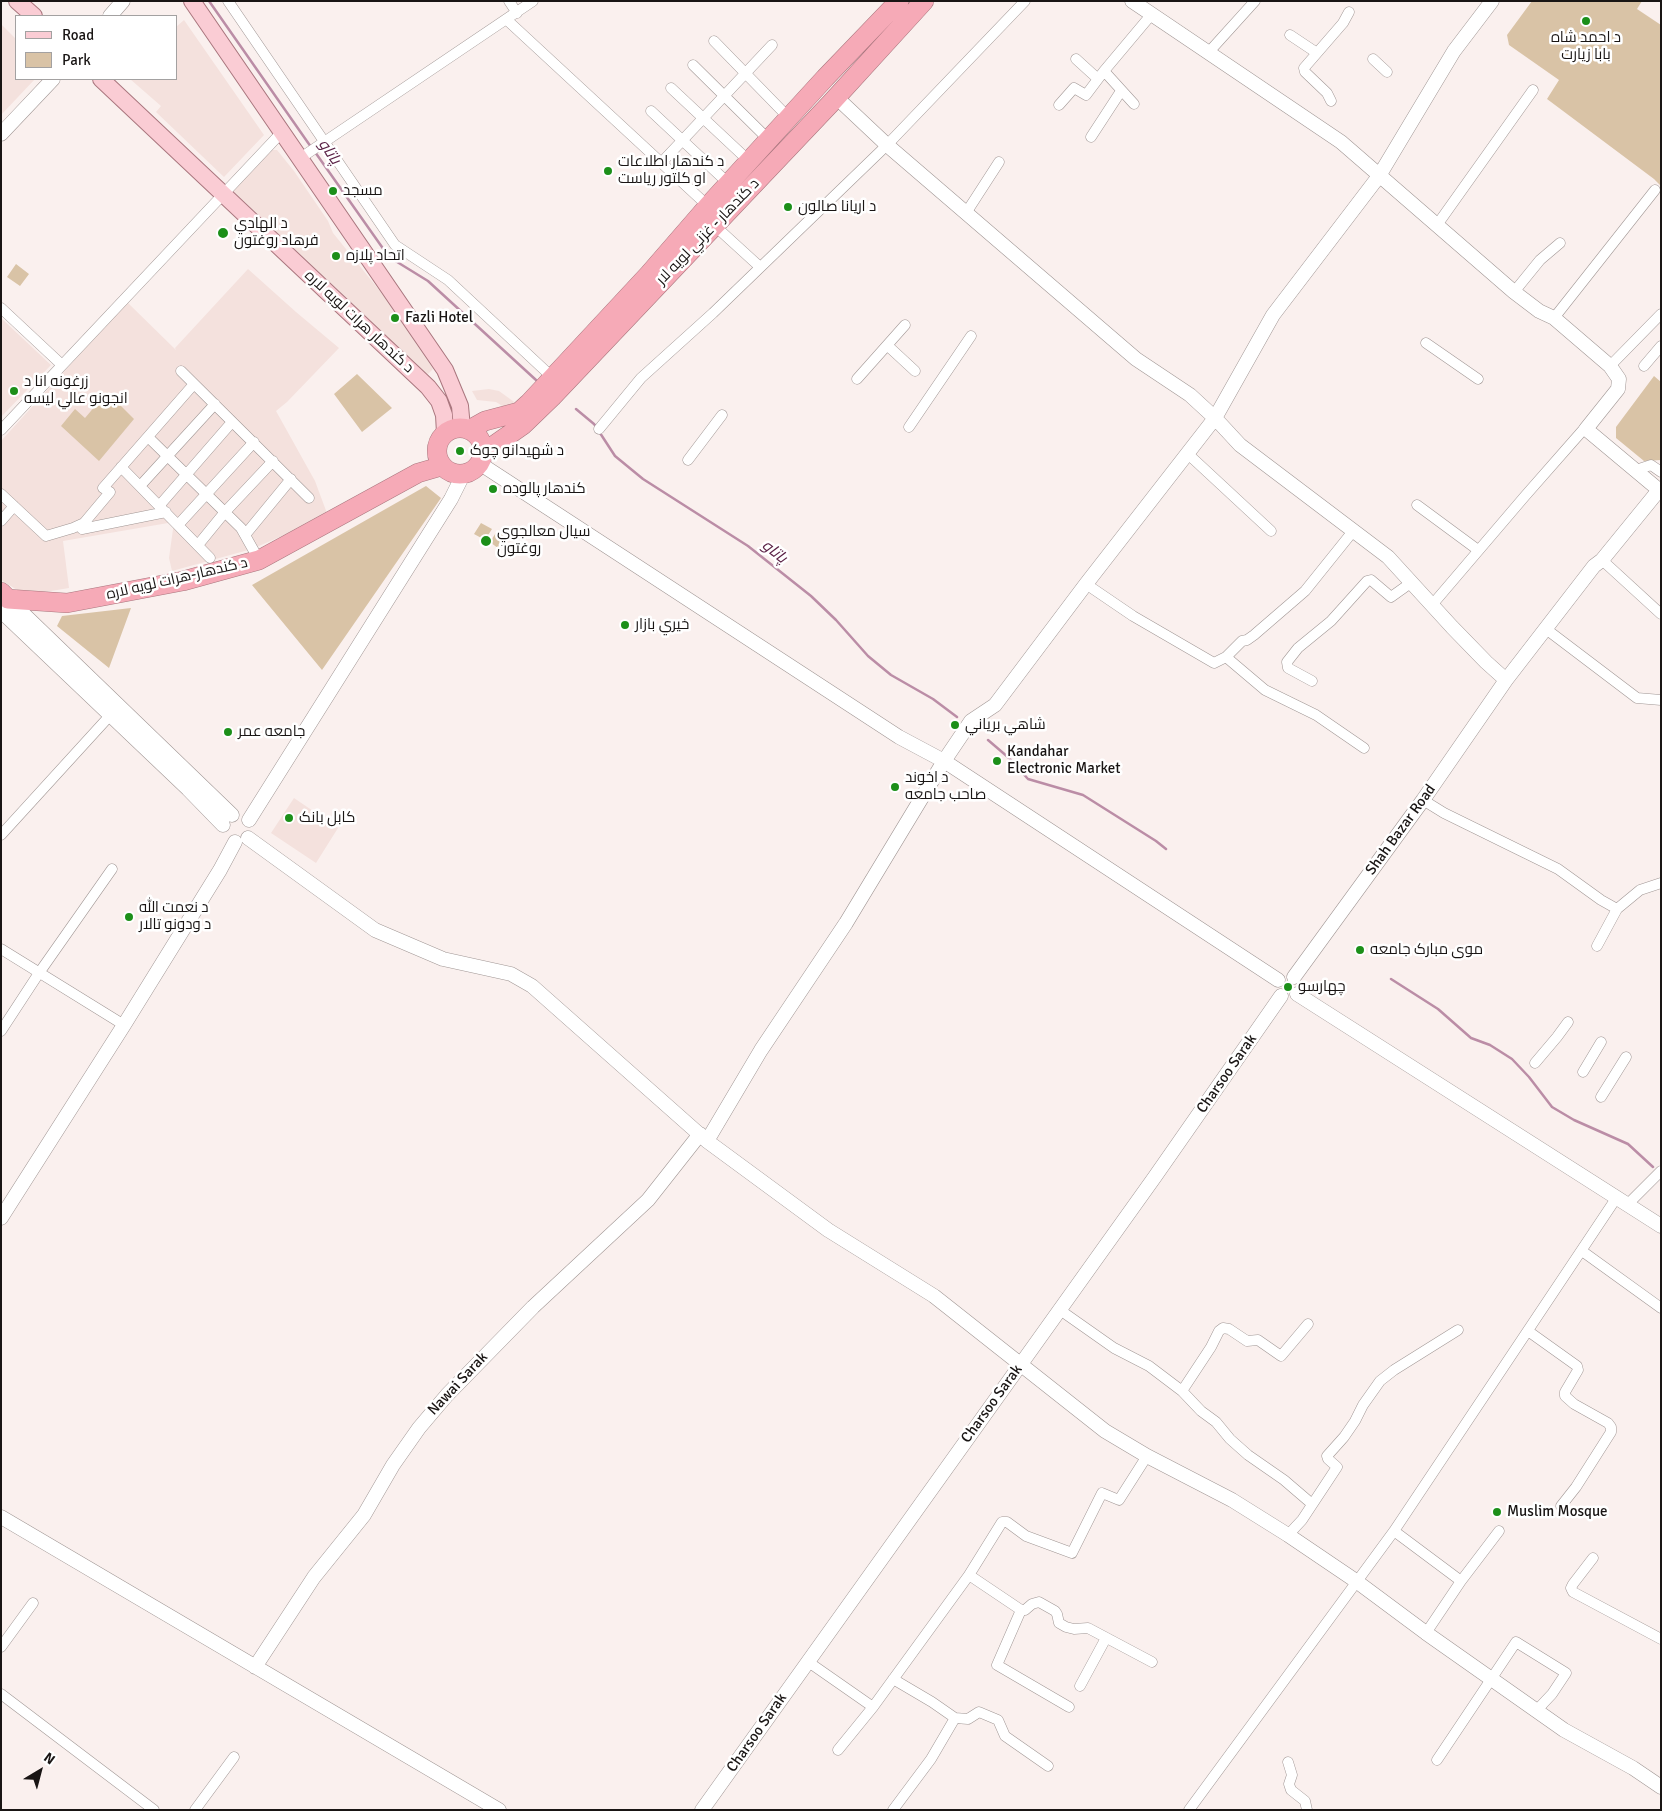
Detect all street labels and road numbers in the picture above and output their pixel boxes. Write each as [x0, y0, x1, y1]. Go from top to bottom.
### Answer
street label: د کندهار - غزني لويه لار [653, 175, 763, 289]
street label: د کندهار هرات لویه لاره [301, 267, 417, 377]
street label: د کندهار-هرات لويه لاره [104, 554, 250, 604]
street label: Shah Bazar Road [1362, 781, 1440, 879]
street label: Charsoo Sarak [1193, 1031, 1261, 1117]
street label: Nawai Sarak [424, 1349, 492, 1419]
street label: Charsoo Sarak [958, 1361, 1026, 1447]
street label: Charsoo Sarak [723, 1690, 791, 1776]

